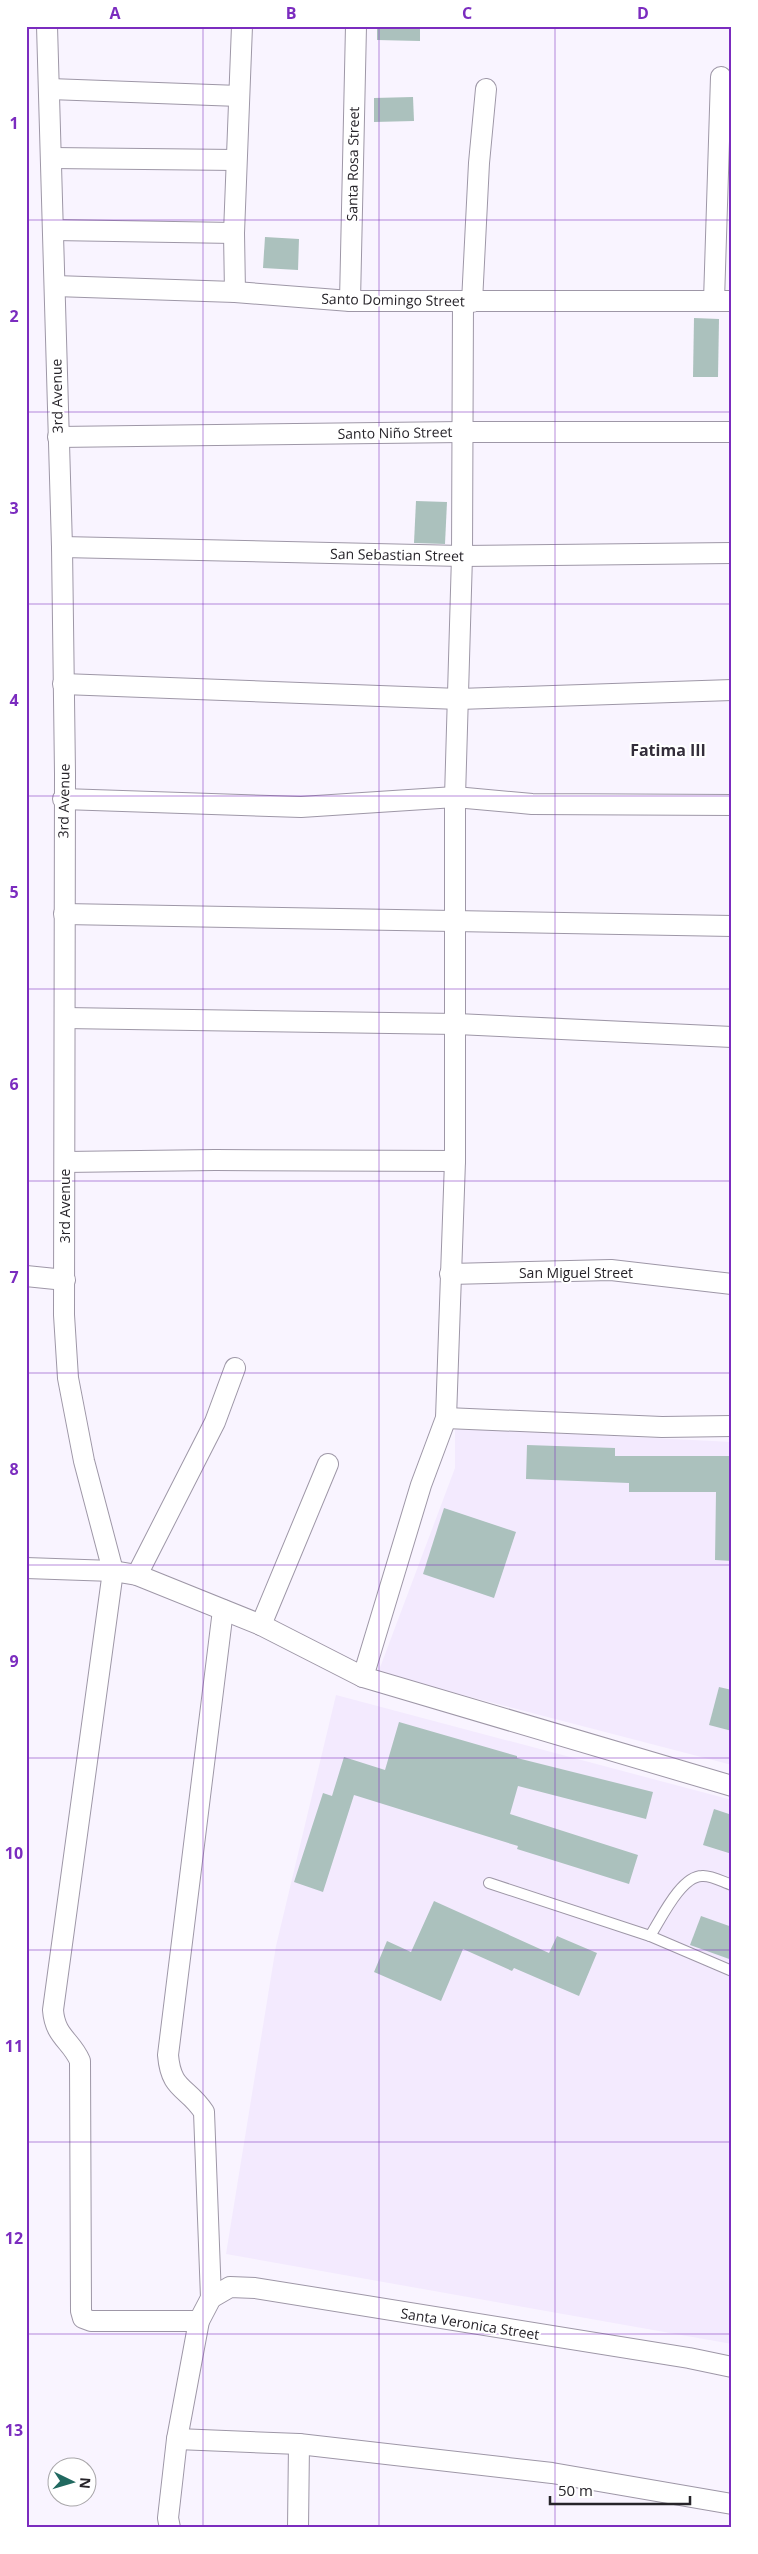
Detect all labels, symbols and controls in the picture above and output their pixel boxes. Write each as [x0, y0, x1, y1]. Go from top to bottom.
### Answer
text: A [109, 2, 121, 24]
text: B [286, 2, 296, 24]
text: C [462, 2, 472, 24]
text: D [637, 2, 649, 24]
street label: Santa Rosa Street [342, 106, 363, 221]
text: 1 [9, 112, 19, 134]
street label: Santo Domingo Street [321, 289, 465, 310]
text: 2 [9, 305, 19, 327]
street label: 3rd Avenue [46, 358, 67, 434]
street label: Santo Niño Street [337, 422, 453, 443]
text: 3 [9, 497, 19, 519]
street label: San Sebastian Street [330, 544, 464, 565]
text: 4 [9, 689, 19, 711]
district label: Fatima III [630, 739, 706, 761]
street label: 3rd Avenue [53, 763, 74, 838]
text: 5 [9, 881, 19, 903]
text: 6 [9, 1073, 19, 1095]
street label: 3rd Avenue [55, 1169, 74, 1243]
street label: San Miguel Street [519, 1263, 633, 1282]
text: 7 [9, 1266, 19, 1288]
text: 8 [9, 1458, 19, 1480]
text: 9 [9, 1650, 19, 1672]
text: 10 [5, 1842, 23, 1864]
text: 11 [5, 2035, 23, 2057]
text: 12 [5, 2227, 23, 2249]
street label: Santa Veronica Street [399, 2303, 541, 2344]
text: 13 [5, 2419, 23, 2441]
north arrow [48, 2456, 98, 2506]
scale bar [550, 2474, 690, 2506]
text: N [75, 2477, 95, 2490]
text: 50 m [558, 2480, 593, 2500]

